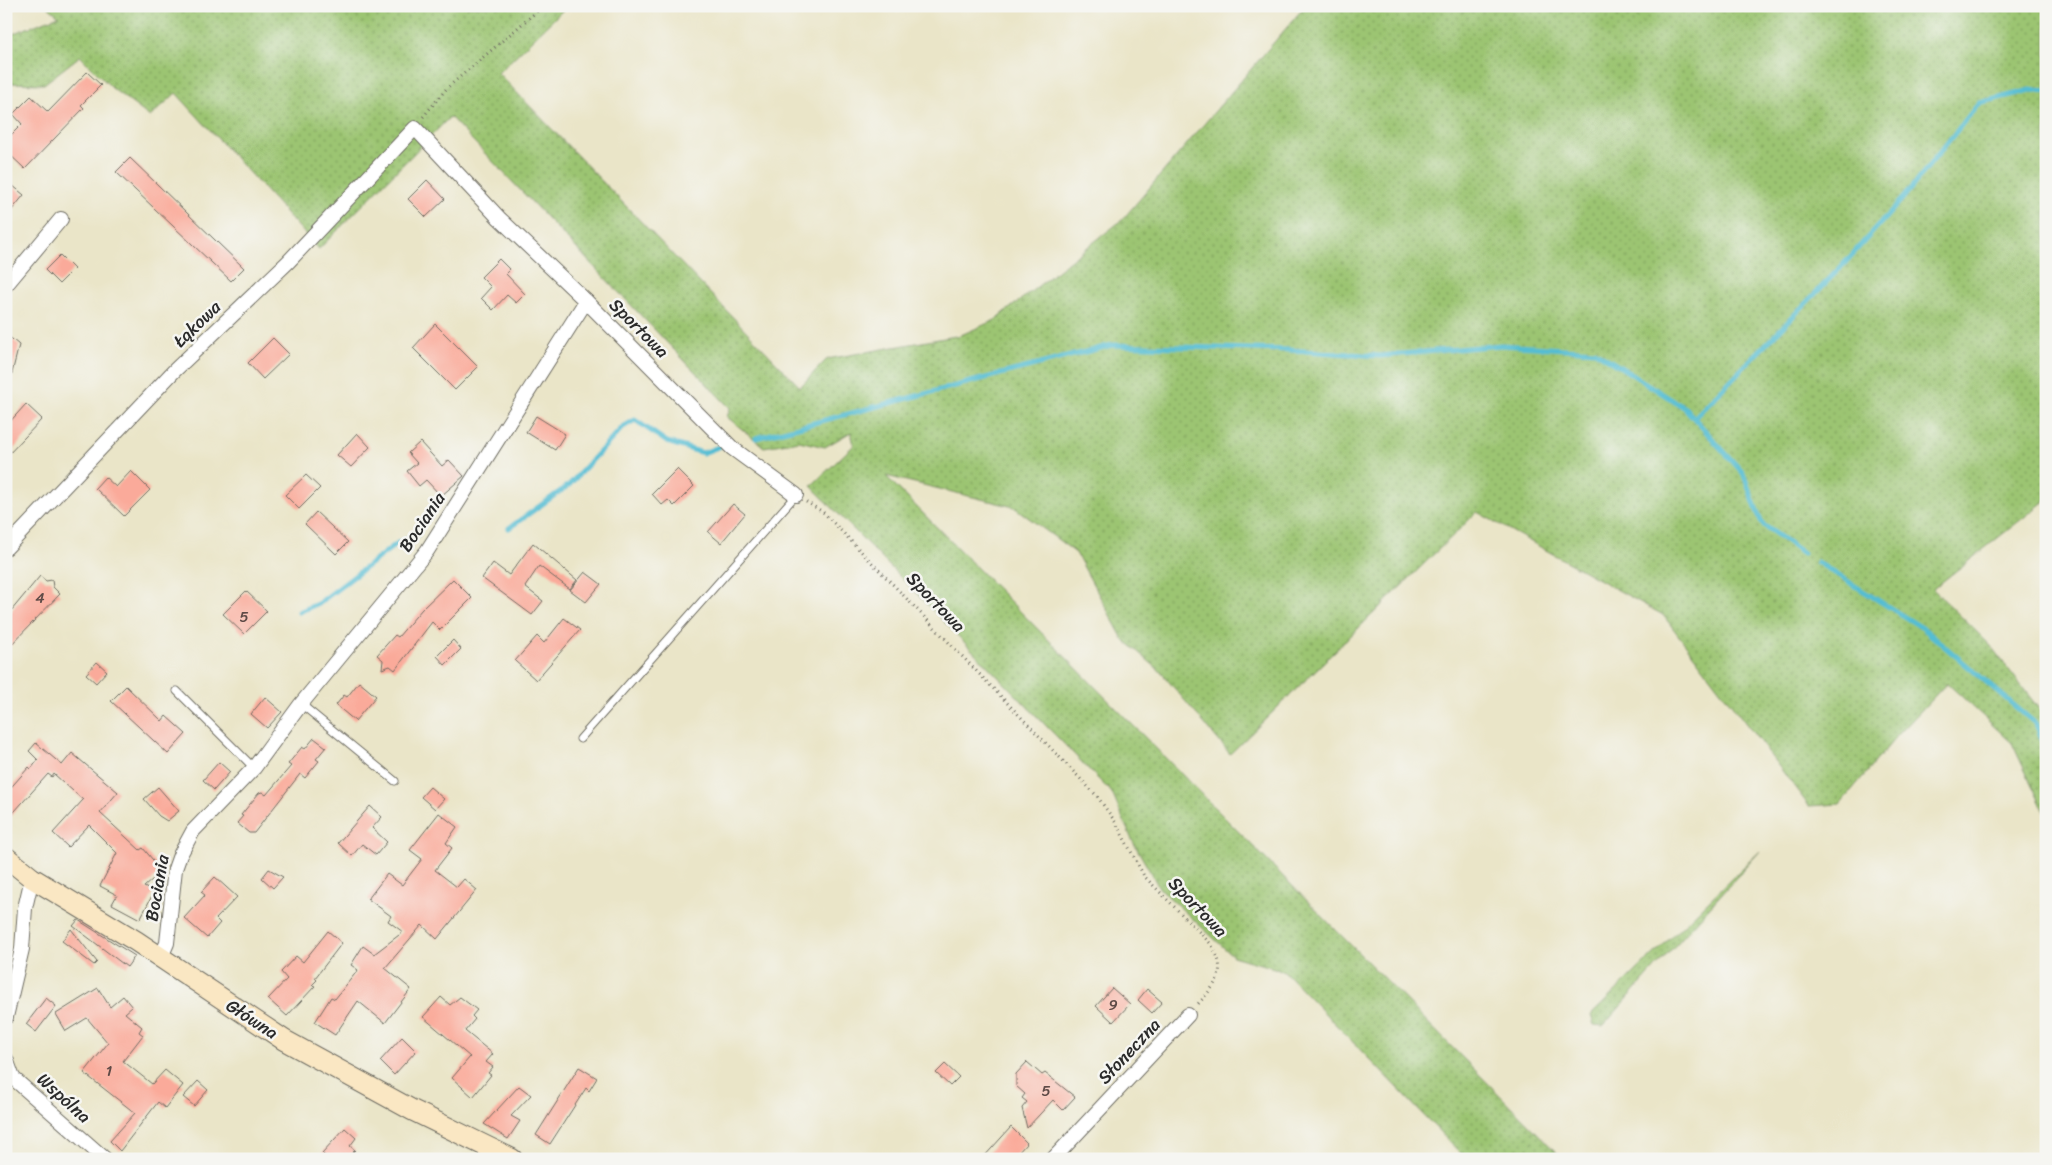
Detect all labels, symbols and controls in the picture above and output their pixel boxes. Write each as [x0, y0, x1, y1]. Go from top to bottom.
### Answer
street label: Sportowa [601, 290, 677, 366]
street label: Łąkowa [165, 292, 229, 355]
street label: Bociania [390, 484, 455, 559]
street label: Sportowa [898, 564, 974, 640]
house number: 4 [35, 585, 45, 611]
house number: 5 [239, 604, 249, 630]
street label: Bociania [135, 851, 179, 924]
street label: Sportowa [1160, 869, 1236, 945]
street label: Główna [219, 990, 285, 1048]
house number: 9 [1108, 992, 1118, 1018]
street label: Słoneczna [1089, 1010, 1169, 1092]
house number: 1 [106, 1058, 112, 1084]
street label: Wspólna [29, 1064, 99, 1132]
house number: 5 [1041, 1078, 1051, 1104]

